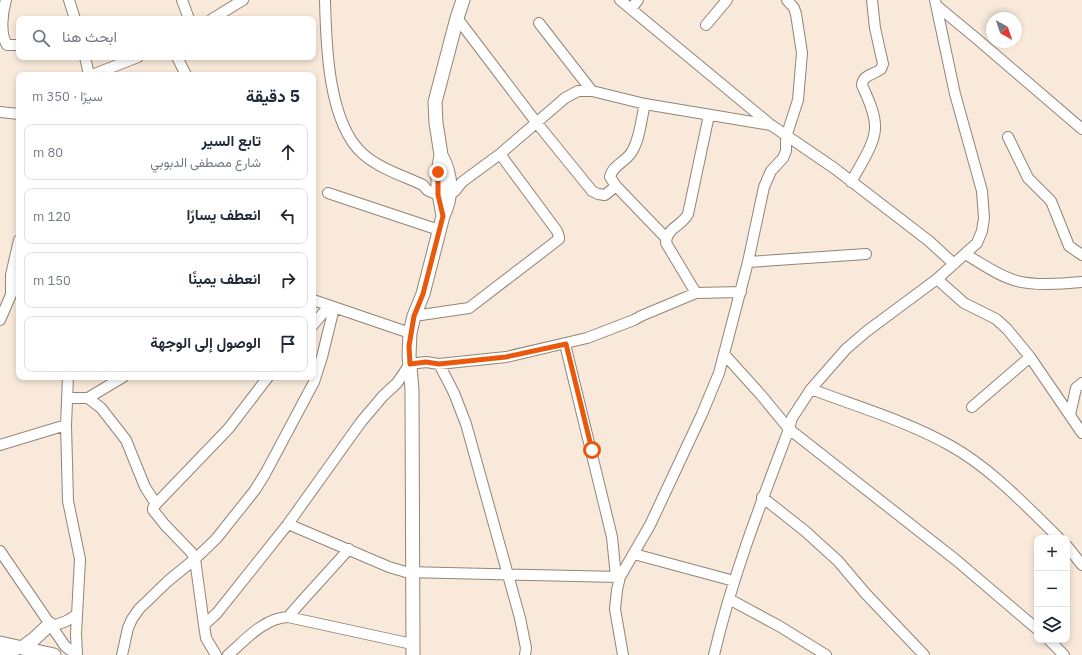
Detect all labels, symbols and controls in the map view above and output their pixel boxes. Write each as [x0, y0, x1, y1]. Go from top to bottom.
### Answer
north arrow [986, 12, 1022, 48]
search box [16, 16, 316, 60]
icon: search [30, 27, 52, 49]
text: ابحث هنا [62, 27, 117, 46]
text: 5 دقيقة [246, 85, 300, 107]
text: سيرًا · 350 m [32, 88, 103, 105]
text: تابع السير [202, 131, 261, 150]
icon: ahead [277, 141, 299, 163]
text: 80 m [33, 144, 63, 161]
text: شارع مصطفى الدبوبي [150, 154, 261, 171]
route end [429, 163, 447, 181]
text: انعطف يسارًا [186, 205, 261, 224]
icon: left [277, 205, 299, 227]
text: 120 m [33, 208, 71, 225]
text: انعطف يمينًا [188, 269, 261, 288]
icon: right [277, 269, 299, 291]
text: 150 m [33, 272, 71, 289]
text: الوصول إلى الوجهة [150, 333, 261, 352]
icon: arrive [277, 333, 299, 355]
route start [583, 441, 601, 459]
map controls [1034, 535, 1070, 643]
button: + [1034, 535, 1070, 571]
button: − [1034, 571, 1070, 607]
button: layers [1034, 607, 1070, 643]

